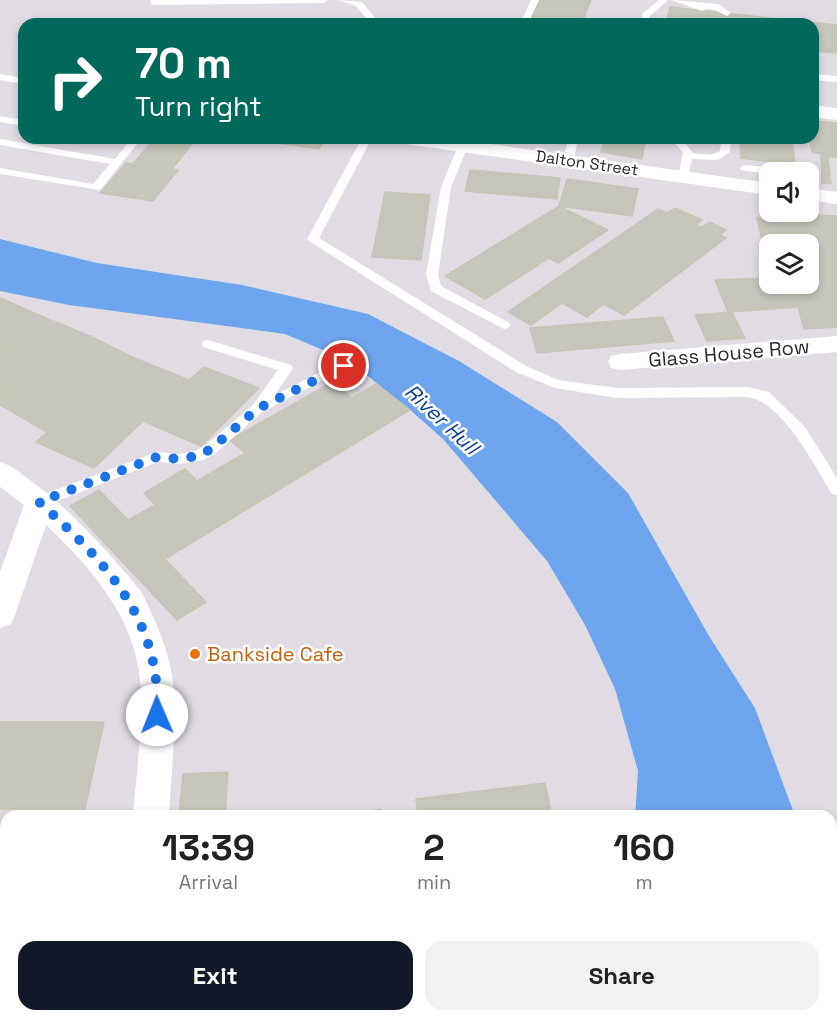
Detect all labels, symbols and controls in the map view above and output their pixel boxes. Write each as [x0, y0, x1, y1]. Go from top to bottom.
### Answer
text: 70 m [135, 37, 232, 90]
icon: right [36, 42, 114, 120]
text: Turn right [135, 89, 262, 124]
street label: Dalton Street [534, 145, 640, 181]
map controls [759, 162, 819, 294]
button: sound [759, 162, 819, 222]
button: layers [759, 234, 819, 294]
street label: Glass House Row [647, 333, 811, 373]
pin [318, 340, 369, 391]
icon: arrive [327, 349, 360, 382]
water label: River Hull [399, 378, 487, 462]
place label: Bankside Cafe [207, 641, 344, 667]
marker: Bankside Cafe [188, 647, 202, 661]
position arrow [125, 683, 189, 747]
text: 13:39 [162, 825, 255, 871]
text: 2 [423, 825, 445, 871]
text: 160 [613, 825, 675, 871]
text: Arrival [179, 869, 238, 895]
text: min [417, 869, 451, 895]
text: m [636, 869, 653, 895]
button: Exit [18, 941, 413, 1010]
button: Share [425, 941, 819, 1010]

